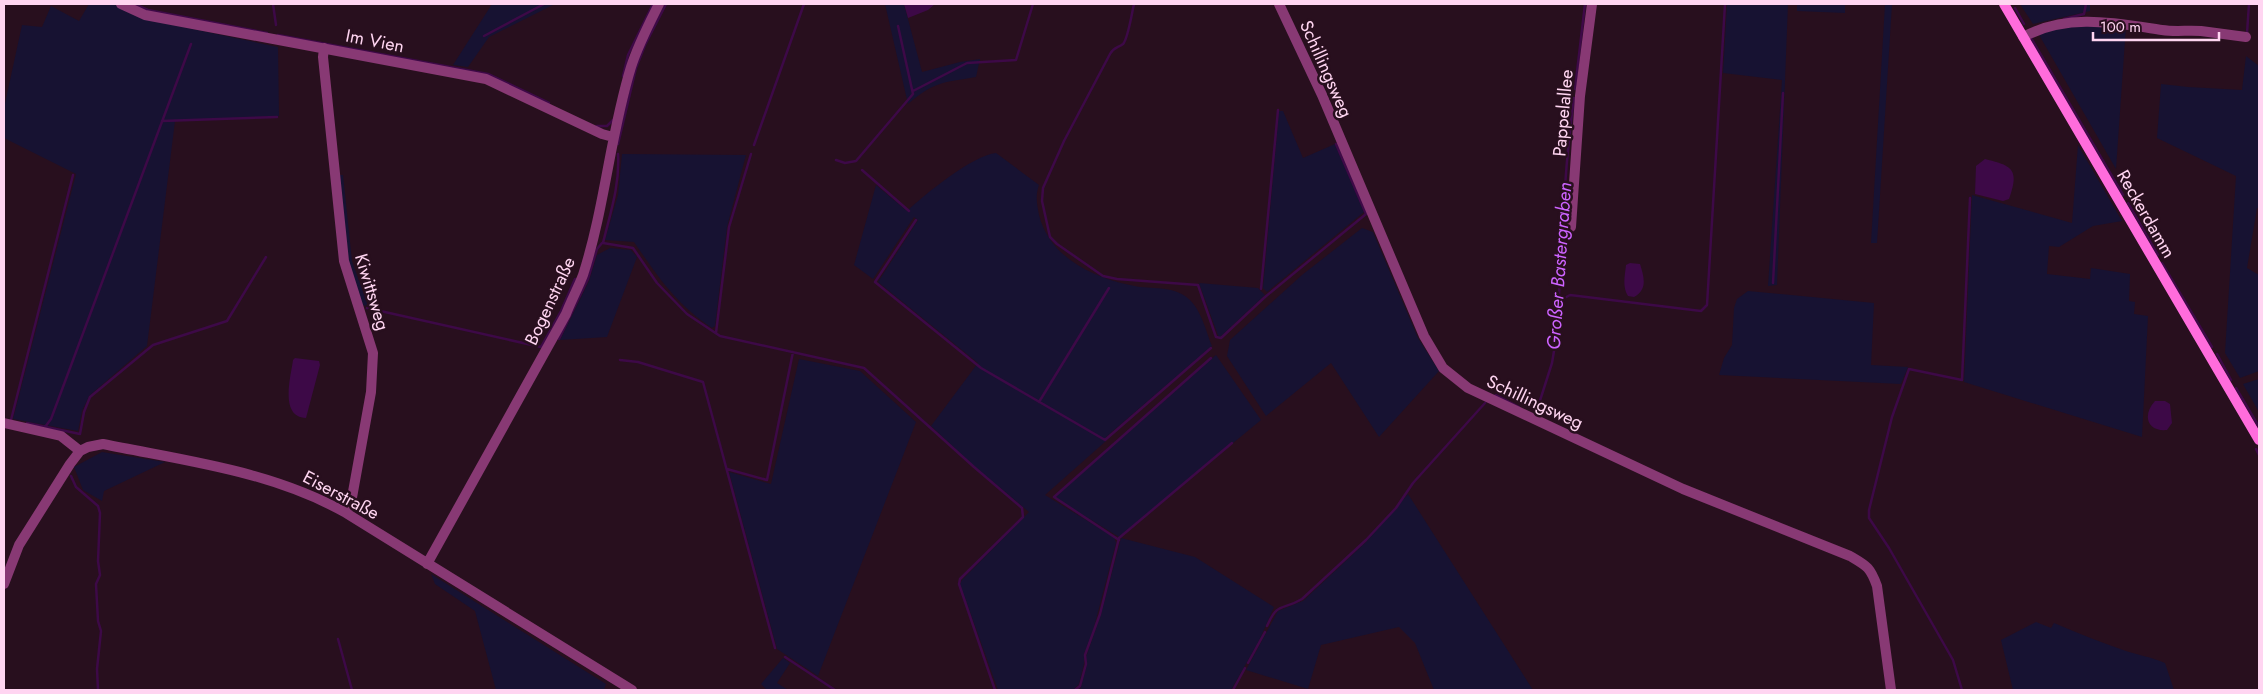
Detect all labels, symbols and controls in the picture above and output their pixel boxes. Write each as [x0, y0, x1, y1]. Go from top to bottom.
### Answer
scale bar [2093, 10, 2219, 42]
street label: Schillingsweg [1293, 16, 1359, 122]
text: 100 m [2100, 16, 2141, 38]
street label: Im Vien [343, 23, 407, 59]
street label: Pappelallee [1546, 68, 1580, 158]
street label: Reckerdamm [2110, 165, 2182, 263]
water label: Großer Bastergraben [1540, 181, 1578, 351]
street label: Kiwittsweg [348, 250, 396, 334]
street label: Bogenstraße [518, 253, 582, 349]
street label: Schillingsweg [1482, 368, 1588, 436]
street label: Eiserstraße [298, 464, 384, 526]

